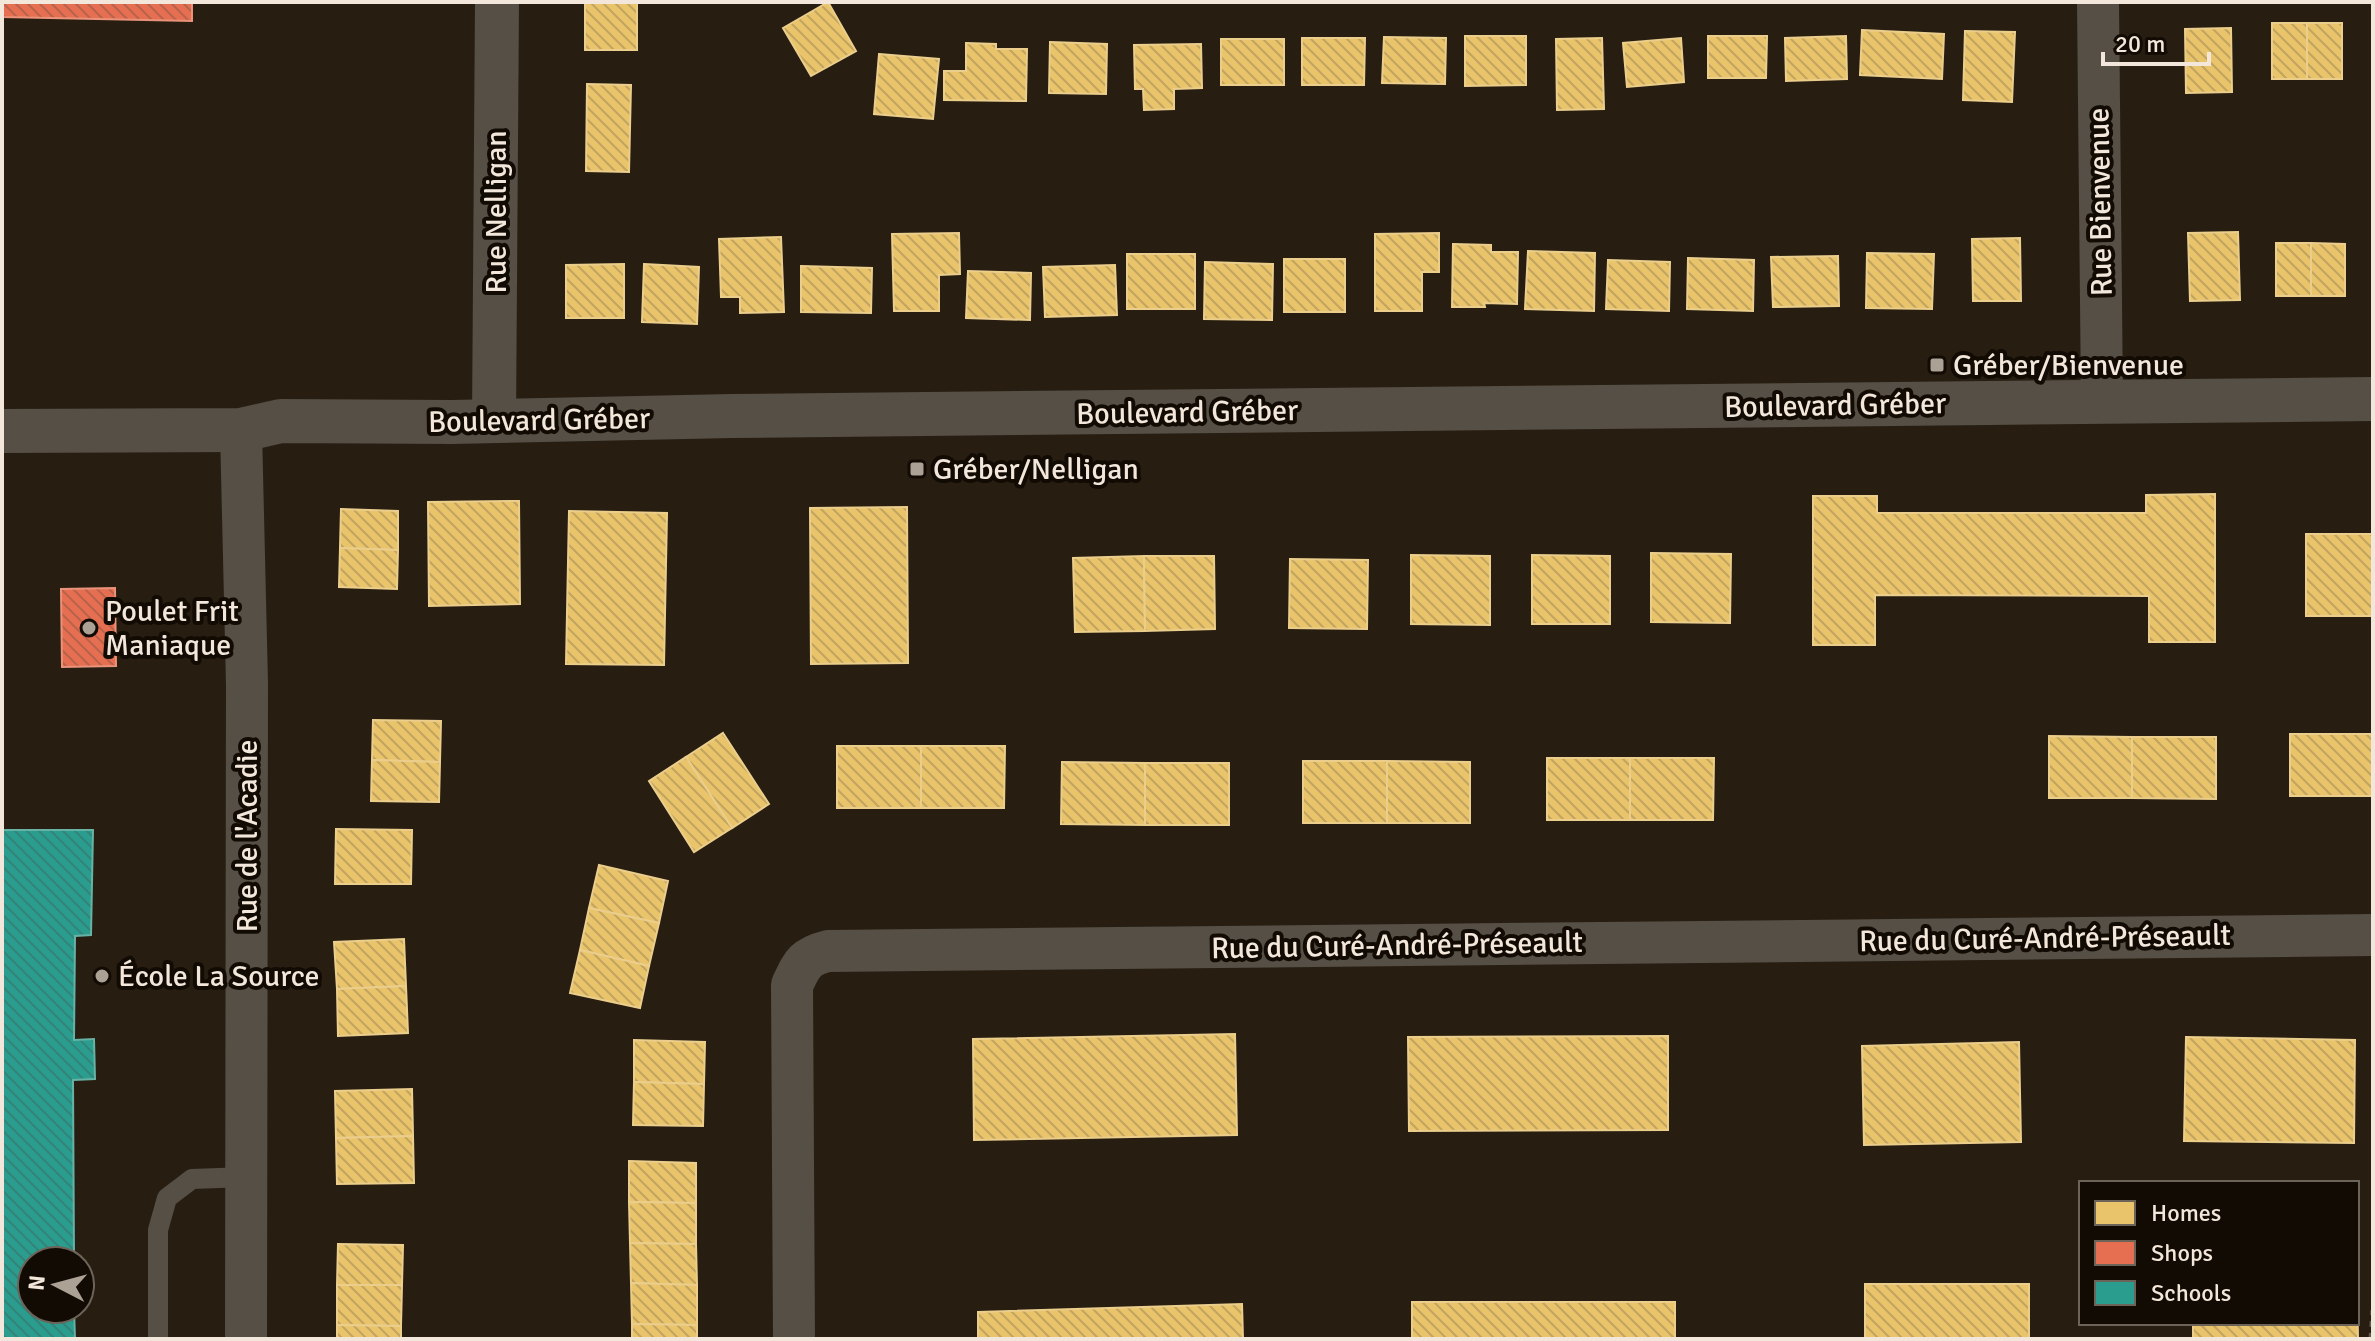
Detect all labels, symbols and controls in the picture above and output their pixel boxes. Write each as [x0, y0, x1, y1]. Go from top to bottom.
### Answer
scale bar [2103, 16, 2209, 66]
text: 20 m [2115, 29, 2165, 59]
street label: Rue Bienvenue [2080, 107, 2121, 297]
street label: Rue Nelligan [478, 130, 515, 294]
place label: Gréber/Bienvenue [1953, 347, 2184, 384]
marker: Gréber/Bienvenue [1928, 356, 1946, 374]
street label: Boulevard Gréber [1724, 385, 1946, 426]
street label: Boulevard Gréber [1076, 392, 1298, 433]
street label: Boulevard Gréber [428, 400, 650, 441]
place label: Gréber/Nelligan [933, 451, 1139, 488]
marker: Gréber/Nelligan [908, 460, 926, 478]
place label: Poulet Frit Maniaque [105, 593, 239, 664]
marker: Poulet Frit Maniaque [80, 619, 98, 637]
street label: Rue de l'Acadie [229, 739, 266, 933]
street label: Rue du Curé-André-Préseault [1859, 917, 2231, 960]
street label: Rue du Curé-André-Préseault [1211, 924, 1583, 967]
place label: École La Source [118, 958, 320, 995]
marker: École La Source [93, 967, 111, 985]
legend [2079, 1181, 2359, 1325]
text: Homes [2151, 1198, 2221, 1228]
text: Shops [2151, 1238, 2213, 1268]
north arrow [16, 1245, 96, 1325]
text: N [22, 1274, 51, 1292]
text: Schools [2151, 1278, 2231, 1308]

